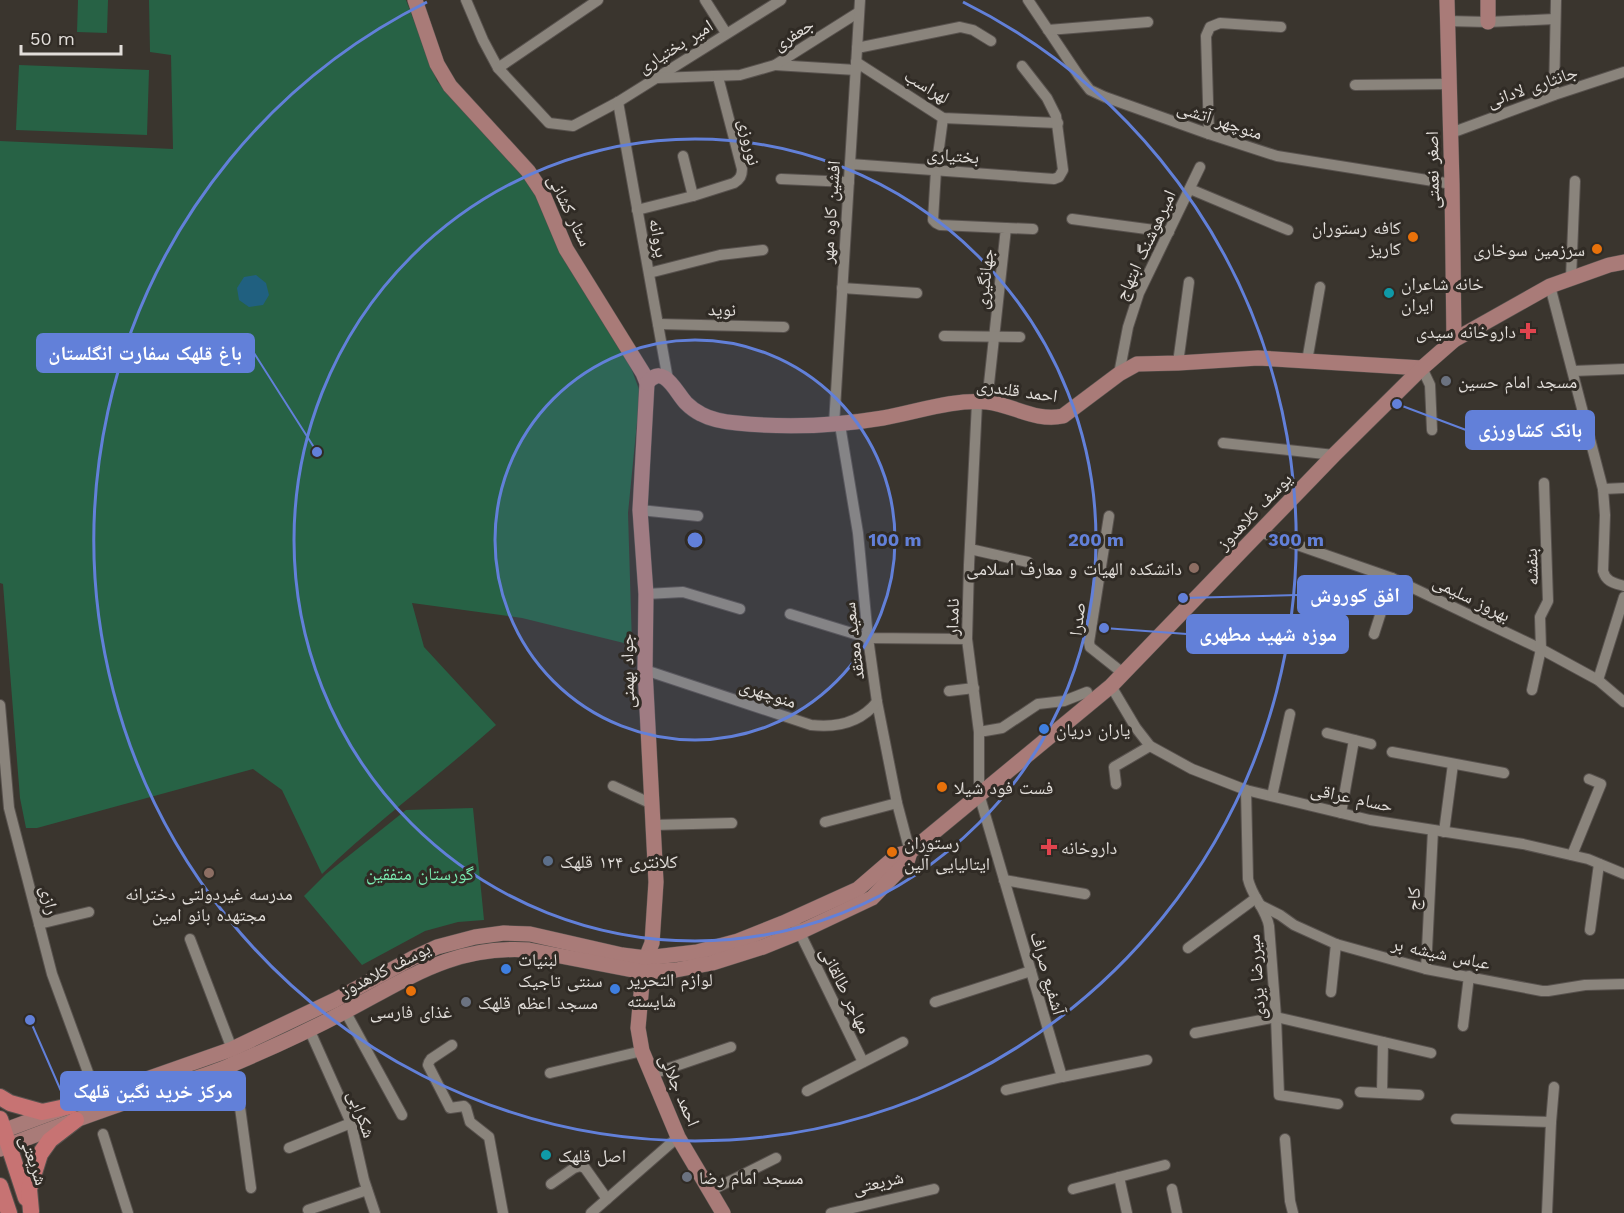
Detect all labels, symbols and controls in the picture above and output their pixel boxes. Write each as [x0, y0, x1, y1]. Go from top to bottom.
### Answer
street label: جعفری [769, 13, 818, 55]
street label: امیر بختیاری [633, 15, 717, 78]
scale bar [21, 18, 122, 56]
text: 50 m [30, 28, 75, 49]
street label: جانثاری لادانی [1484, 61, 1580, 112]
street label: لهراسب [900, 64, 953, 108]
street label: منوچهر آتشی [1174, 96, 1265, 145]
street label: نوروزی [734, 117, 765, 167]
street label: اصغر نعمتی [1421, 131, 1444, 209]
street label: بختیاری [926, 143, 980, 168]
street label: افشین کاوه مهر [816, 160, 845, 265]
street label: ستار کشانی [543, 171, 596, 250]
street label: امیرهوشنگ ابتهاج [1110, 186, 1182, 304]
street label: پروانه [644, 217, 673, 259]
place label: کافه رستوران کاریز [1312, 217, 1402, 259]
marker: کافه رستوران کاریز [1406, 230, 1420, 244]
place label: سرزمين سوخاری [1473, 239, 1585, 261]
marker: سرزمين سوخاری [1590, 242, 1604, 256]
street label: جهانگیری [970, 248, 999, 311]
place label: خانه شاعران ایران [1401, 273, 1484, 316]
marker: خانه شاعران ایران [1382, 286, 1396, 300]
street label: نوید [708, 298, 736, 320]
place label: داروخانه سیدی [1416, 321, 1516, 343]
marker: داروخانه سیدی [1521, 324, 1535, 338]
callout: باغ قلهک سفارت انگلستان [37, 334, 254, 372]
text: باغ قلهک سفارت انگلستان [48, 341, 242, 366]
place label: مسجد امام حسین [1458, 371, 1577, 394]
street label: احمد قلندری [975, 374, 1059, 407]
marker: مسجد امام حسین [1439, 374, 1453, 388]
callout: بانک کشاورزی [1466, 411, 1594, 449]
text: بانک کشاورزی [1478, 418, 1582, 442]
street label: یوسف کلاهدوز [1211, 468, 1296, 555]
text: 100 m [868, 529, 922, 550]
text: 200 m [1068, 529, 1124, 550]
text: 300 m [1268, 529, 1324, 550]
centre of rings [685, 530, 705, 550]
street label: بنفشه [1520, 548, 1543, 586]
place label: دانشکده الهیات و معارف اسلامی [966, 558, 1182, 580]
marker: دانشکده الهیات و معارف اسلامی [1187, 561, 1201, 575]
street label: بهروز سلیمی [1430, 570, 1514, 627]
callout: افق کوروش [1298, 576, 1412, 614]
text: افق کوروش [1310, 583, 1400, 608]
street label: نامدار [941, 598, 963, 637]
street label: سعید معتقد [838, 601, 868, 681]
street label: صدرا [1065, 601, 1089, 637]
callout: موزه شهید مطهری [1187, 615, 1348, 653]
text: موزه شهید مطهری [1199, 622, 1337, 646]
street label: جواد بهمنی [616, 633, 639, 708]
street label: منوچهری [737, 674, 799, 713]
place label: یاران دریان [1056, 719, 1130, 741]
marker: یاران دریان [1037, 722, 1051, 736]
place label: فست فود شیلا [954, 777, 1053, 798]
street label: حسام عراقی [1309, 778, 1395, 818]
marker: فست فود شیلا [935, 780, 949, 794]
place label: رستوران ایتالیایی آلین [904, 832, 990, 875]
place label: داروخانه [1061, 837, 1117, 858]
marker: داروخانه [1042, 840, 1056, 854]
marker: رستوران ایتالیایی آلین [885, 845, 899, 859]
place label: کلانتری ۱۲۴ قلهک [560, 851, 678, 873]
marker: کلانتری ۱۲۴ قلهک [541, 854, 555, 868]
park label: گورستان متفقین [366, 863, 475, 885]
marker: مدرسه غیردولتی دخترانه مجتهده بانو امین [202, 866, 216, 880]
street label: رازی [35, 883, 64, 917]
place label: مدرسه غیردولتی دخترانه مجتهده بانو امین [125, 883, 293, 926]
street label: کاج [1402, 886, 1426, 911]
street label: آشفیع صراف [1024, 929, 1070, 1018]
street label: عباس شیشه بر [1389, 932, 1492, 975]
street label: میررضا یزدی [1243, 933, 1270, 1021]
street label: یوسف کلاهدوز [335, 937, 434, 1002]
street label: مهاجر طالقانی [815, 943, 876, 1037]
place label: لبنیات سنتی تاجیک [518, 949, 603, 992]
marker: لبنیات سنتی تاجیک [499, 962, 513, 976]
place label: لوازم التحریر شایسته [626, 969, 713, 1011]
marker: لوازم التحریر شایسته [608, 982, 622, 996]
marker: غذای فارسی [404, 984, 418, 998]
place label: مسجد اعظم قلهک [478, 992, 598, 1015]
marker: مسجد اعظم قلهک [459, 995, 473, 1009]
place label: غذای فارسی [370, 1001, 452, 1023]
street label: احمد جلالی [654, 1051, 705, 1130]
callout: مرکز خرید نگین قلهک [61, 1072, 245, 1110]
text: مرکز خرید نگین قلهک [73, 1079, 233, 1104]
street label: شکرابی [343, 1087, 380, 1141]
street label: شریعتی [15, 1132, 52, 1188]
place label: اصل قلهک [558, 1145, 626, 1167]
marker: اصل قلهک [539, 1148, 553, 1162]
street label: شریعتی [851, 1166, 906, 1199]
place label: مسجد امام رضا [699, 1167, 803, 1190]
marker: مسجد امام رضا [680, 1170, 694, 1184]

